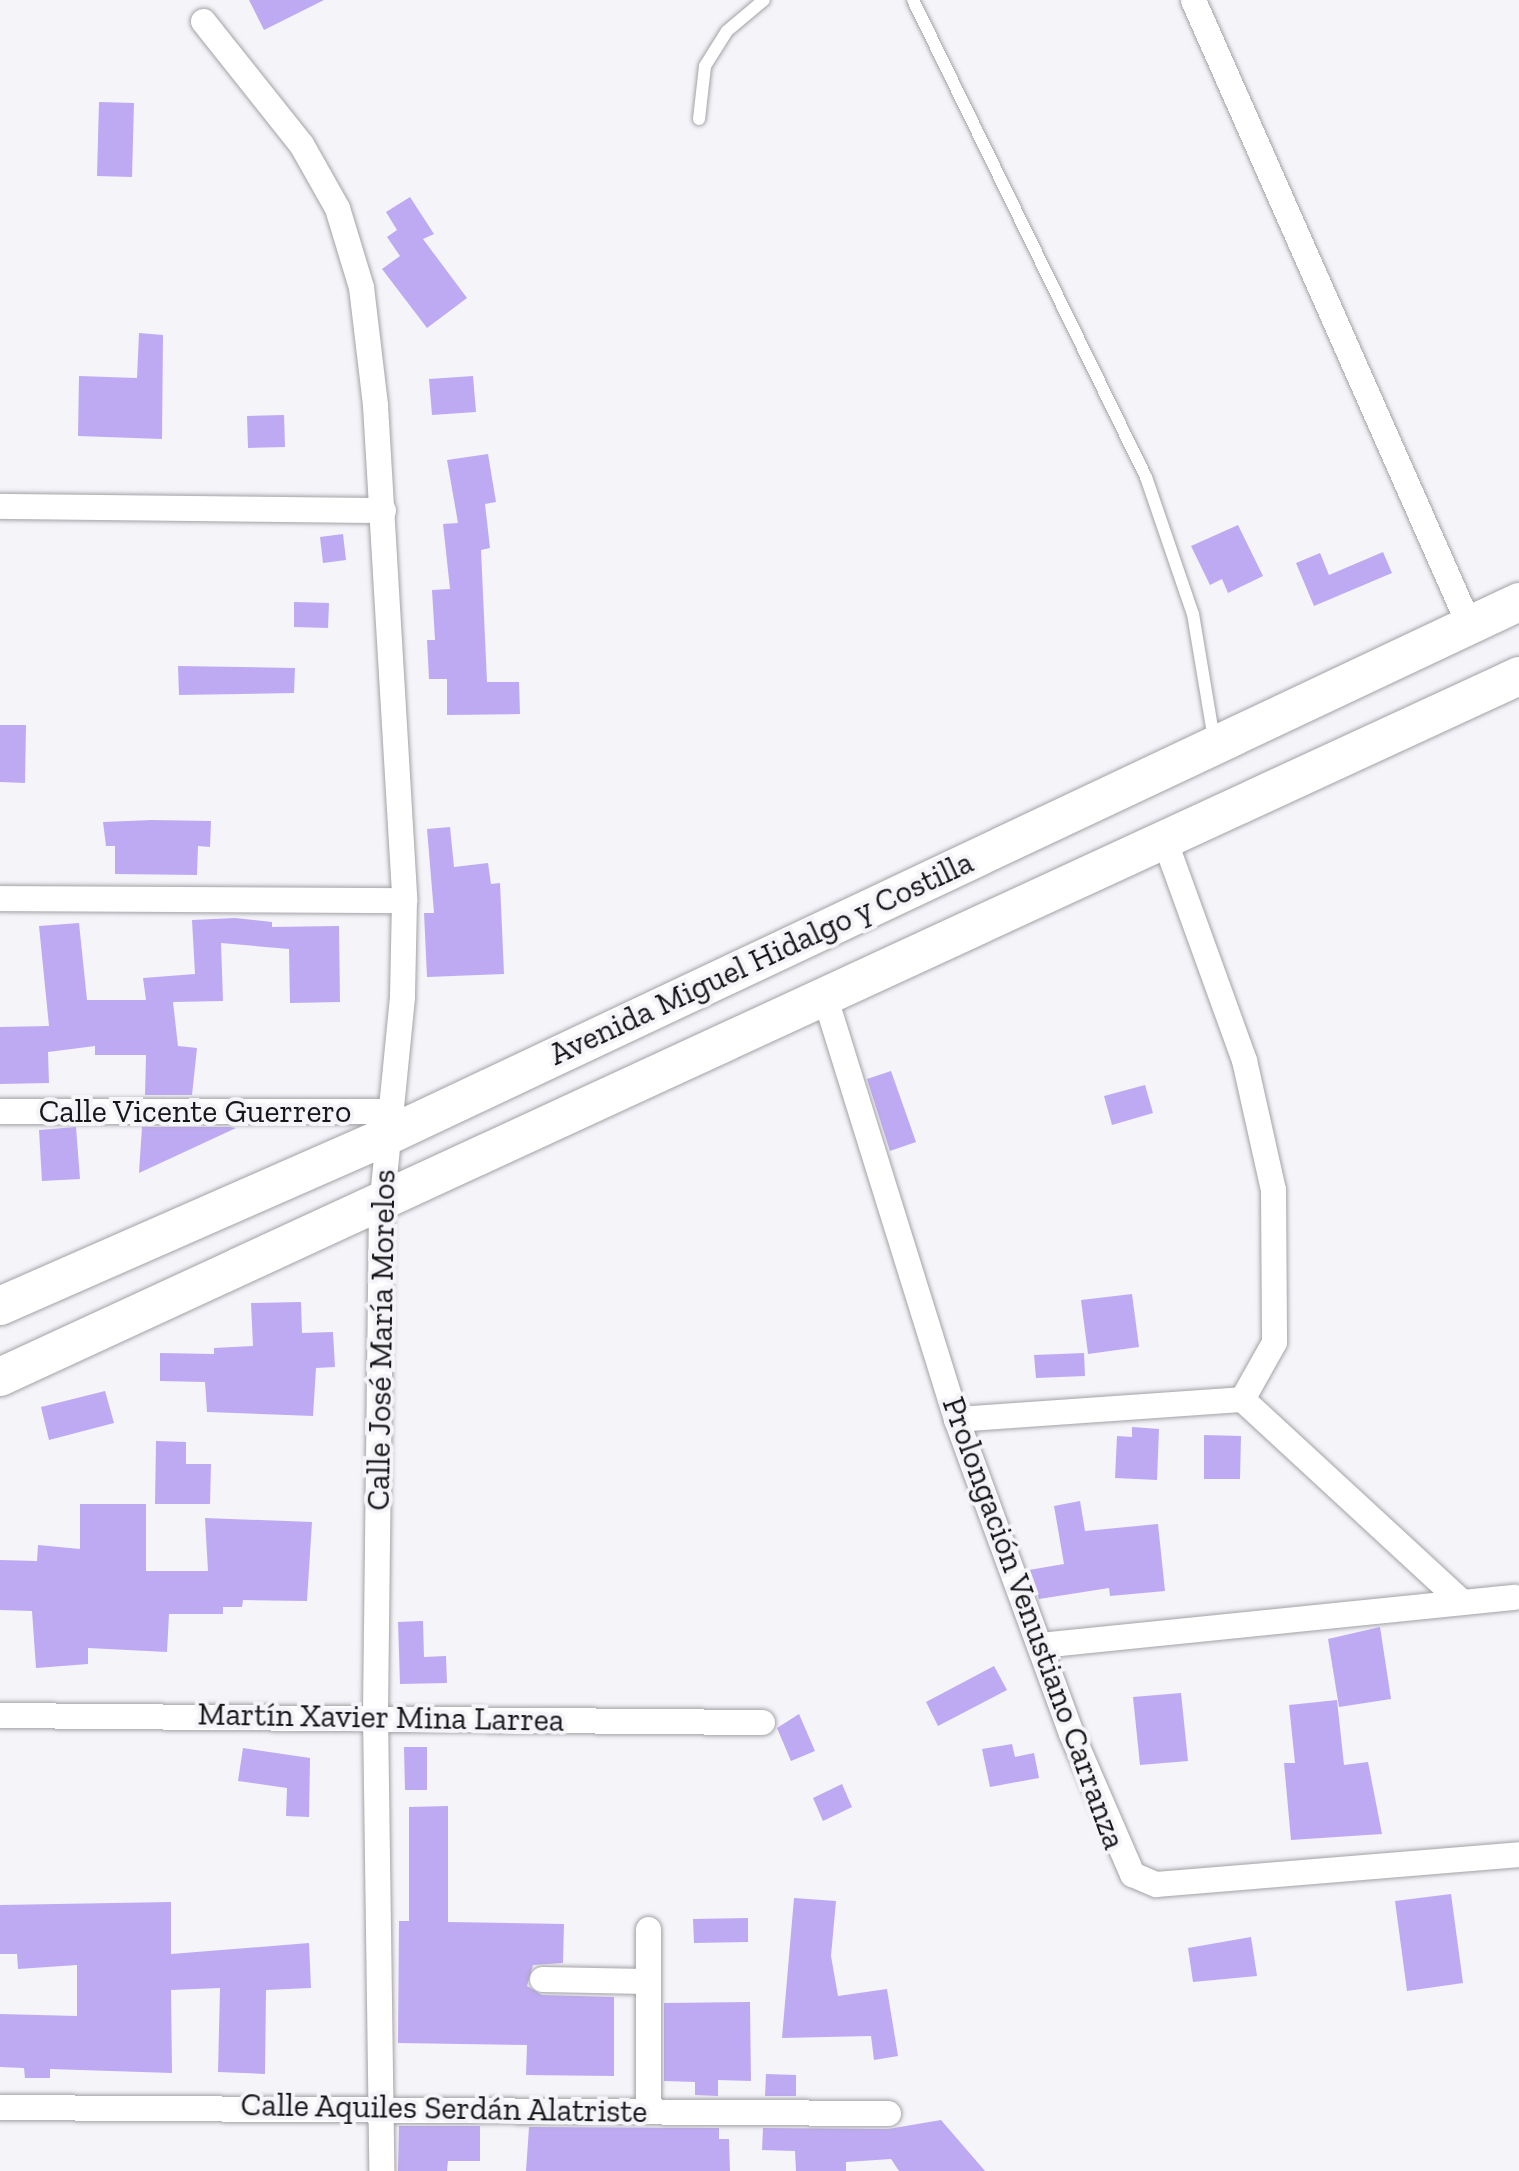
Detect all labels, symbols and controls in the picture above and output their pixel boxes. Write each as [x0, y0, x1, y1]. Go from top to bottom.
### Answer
street label: Avenida Miguel Hidalgo y Costilla [542, 842, 980, 1074]
street label: Calle Vicente Guerrero [38, 1092, 352, 1130]
street label: Calle José María Morelos [359, 1169, 403, 1511]
street label: Prolongación Venustiano Carranza [934, 1391, 1134, 1855]
street label: Martín Xavier Mina Larrea [197, 1695, 565, 1739]
street label: Calle Aquiles Serdán Alatriste [239, 2085, 649, 2131]

